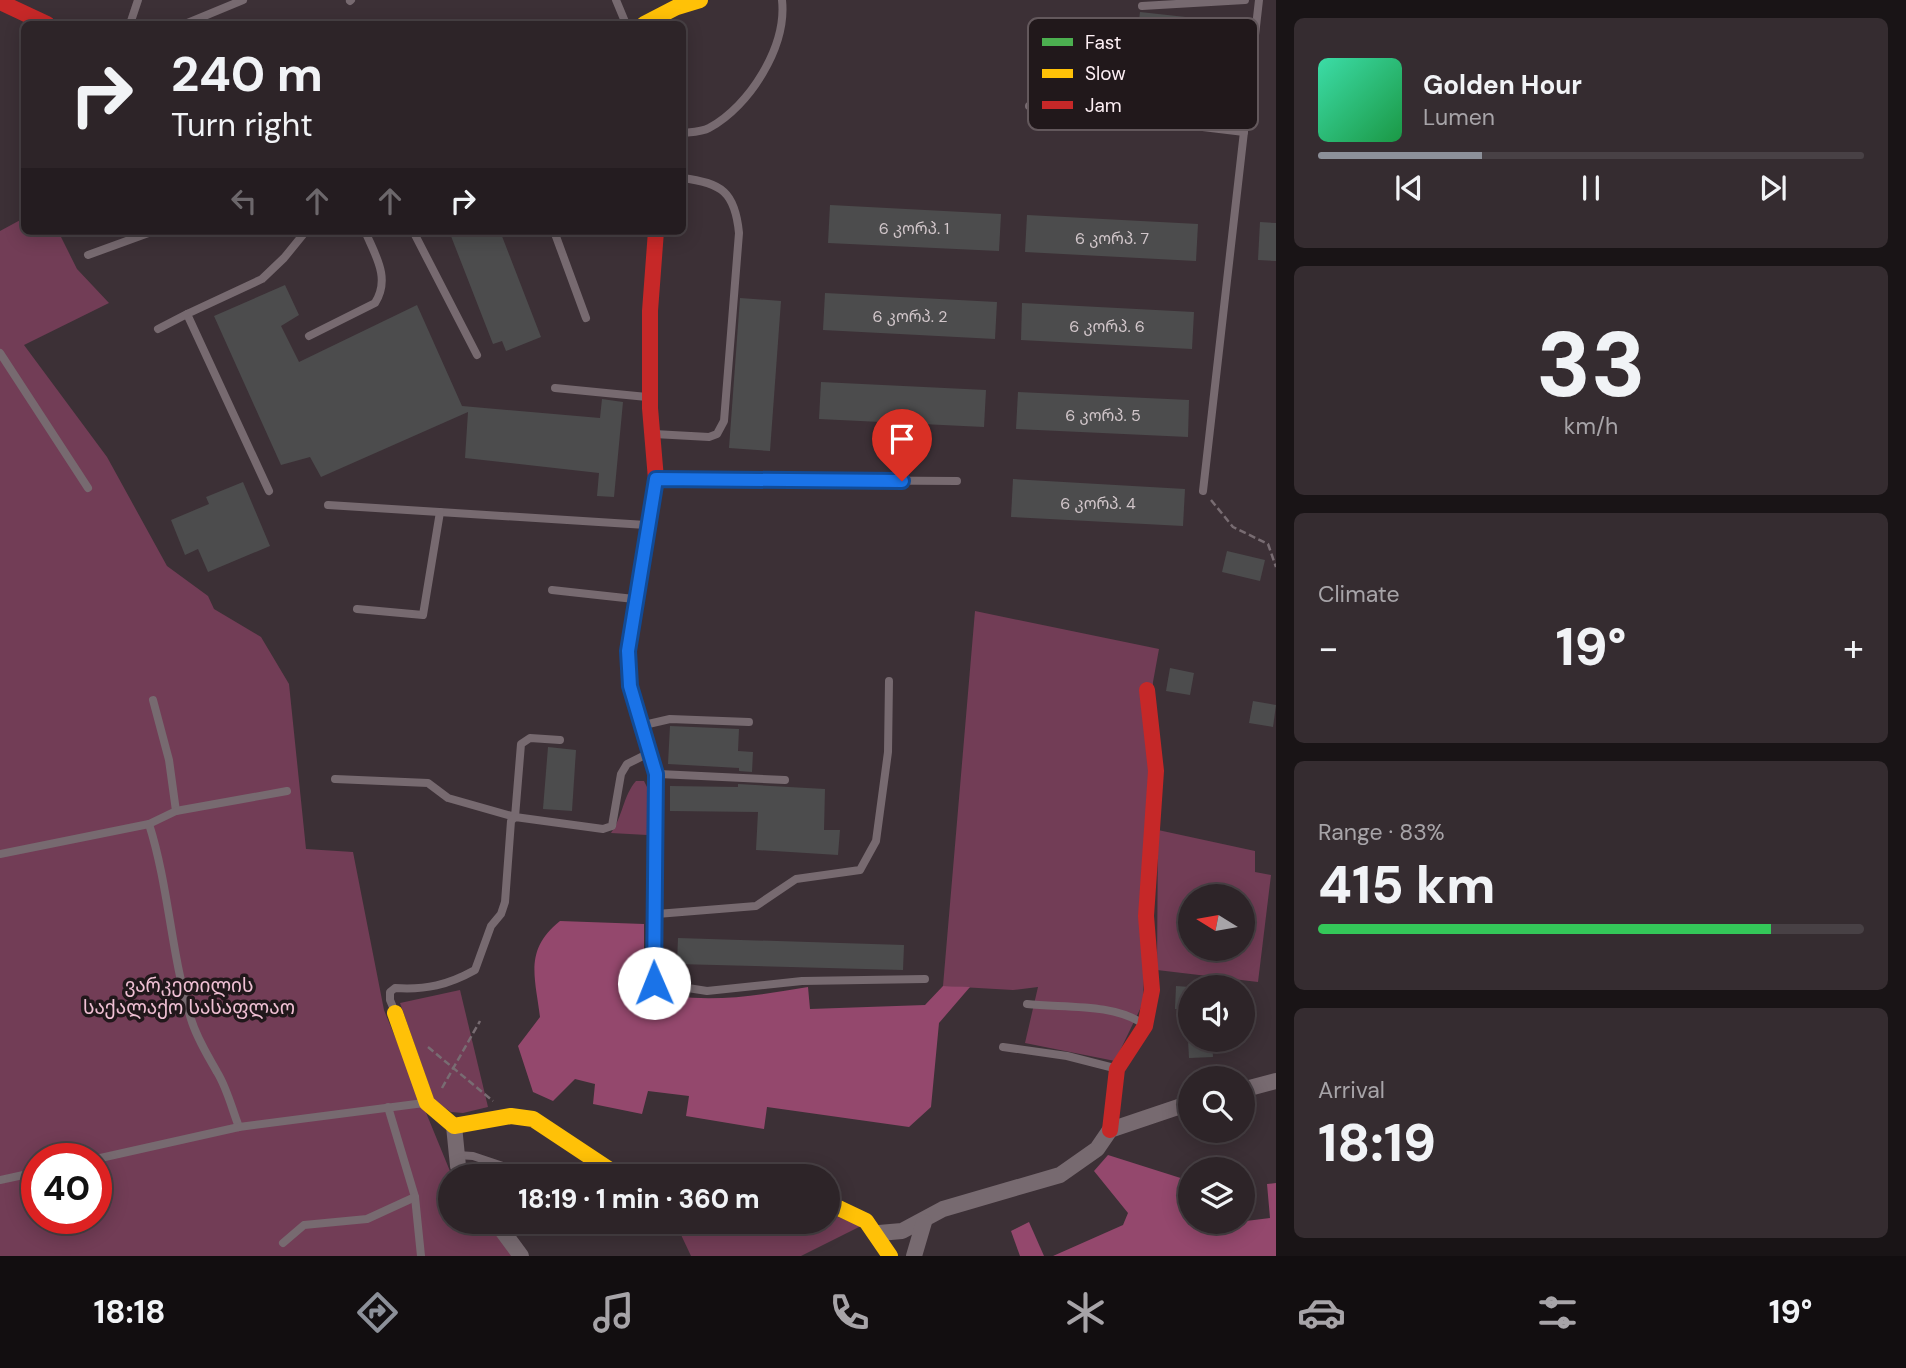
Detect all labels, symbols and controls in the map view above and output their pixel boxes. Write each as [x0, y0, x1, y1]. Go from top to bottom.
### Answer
legend [1028, 18, 1258, 130]
text: Fast [1085, 30, 1121, 55]
text: 240 m [171, 42, 323, 106]
icon: right [56, 49, 147, 140]
text: Slow [1085, 61, 1126, 86]
text: Golden Hour [1423, 68, 1582, 102]
text: Jam [1085, 93, 1122, 118]
text: Lumen [1423, 102, 1495, 132]
text: Turn right [171, 104, 313, 146]
icon: previous [1390, 169, 1428, 207]
icon: pause [1572, 169, 1610, 207]
icon: next [1754, 169, 1792, 207]
icon: left [225, 182, 263, 220]
icon: ahead [298, 182, 336, 220]
icon: ahead [371, 182, 409, 220]
icon: right [444, 182, 482, 220]
house number: 6 კორპ. 1 [879, 218, 949, 239]
house number: 6 კორპ. 7 [1075, 228, 1149, 249]
house number: 6 კორპ. 2 [873, 306, 947, 327]
text: 33 [1536, 306, 1646, 424]
house number: 6 კორპ. 6 [1069, 316, 1145, 337]
house number: 6 კორპ. 5 [1065, 405, 1141, 426]
pin [872, 409, 932, 481]
text: km/h [1564, 411, 1618, 441]
icon: arrive [883, 420, 921, 458]
house number: 6 კორპ. 4 [1060, 493, 1136, 514]
text: Climate [1318, 579, 1400, 609]
text: 19° [1555, 613, 1627, 681]
text: − [1318, 623, 1339, 673]
text: + [1843, 623, 1864, 673]
text: Range · 83% [1318, 817, 1445, 847]
text: 415 km [1318, 851, 1495, 919]
north arrow [1178, 884, 1255, 961]
map controls [1178, 884, 1255, 1234]
position arrow [617, 946, 691, 1020]
park label: ვარკეთილის საქალაქო სასაფლაო [83, 973, 295, 1020]
button: sound [1178, 975, 1255, 1052]
button: search [1178, 1066, 1255, 1143]
text: Arrival [1318, 1075, 1385, 1105]
text: 18:19 [1318, 1109, 1436, 1177]
speed limit sign: 40 [21, 1143, 112, 1234]
button: layers [1178, 1157, 1255, 1234]
text: 18:19 · 1 min · 360 m [518, 1182, 760, 1216]
icon: directions [353, 1288, 402, 1337]
icon: music [589, 1288, 638, 1337]
icon: phone [825, 1288, 874, 1337]
icon: climate [1061, 1288, 1110, 1337]
icon: car [1297, 1288, 1346, 1337]
icon: filters [1533, 1288, 1582, 1337]
text: 18:18 [94, 1291, 165, 1333]
text: 19° [1769, 1291, 1812, 1333]

